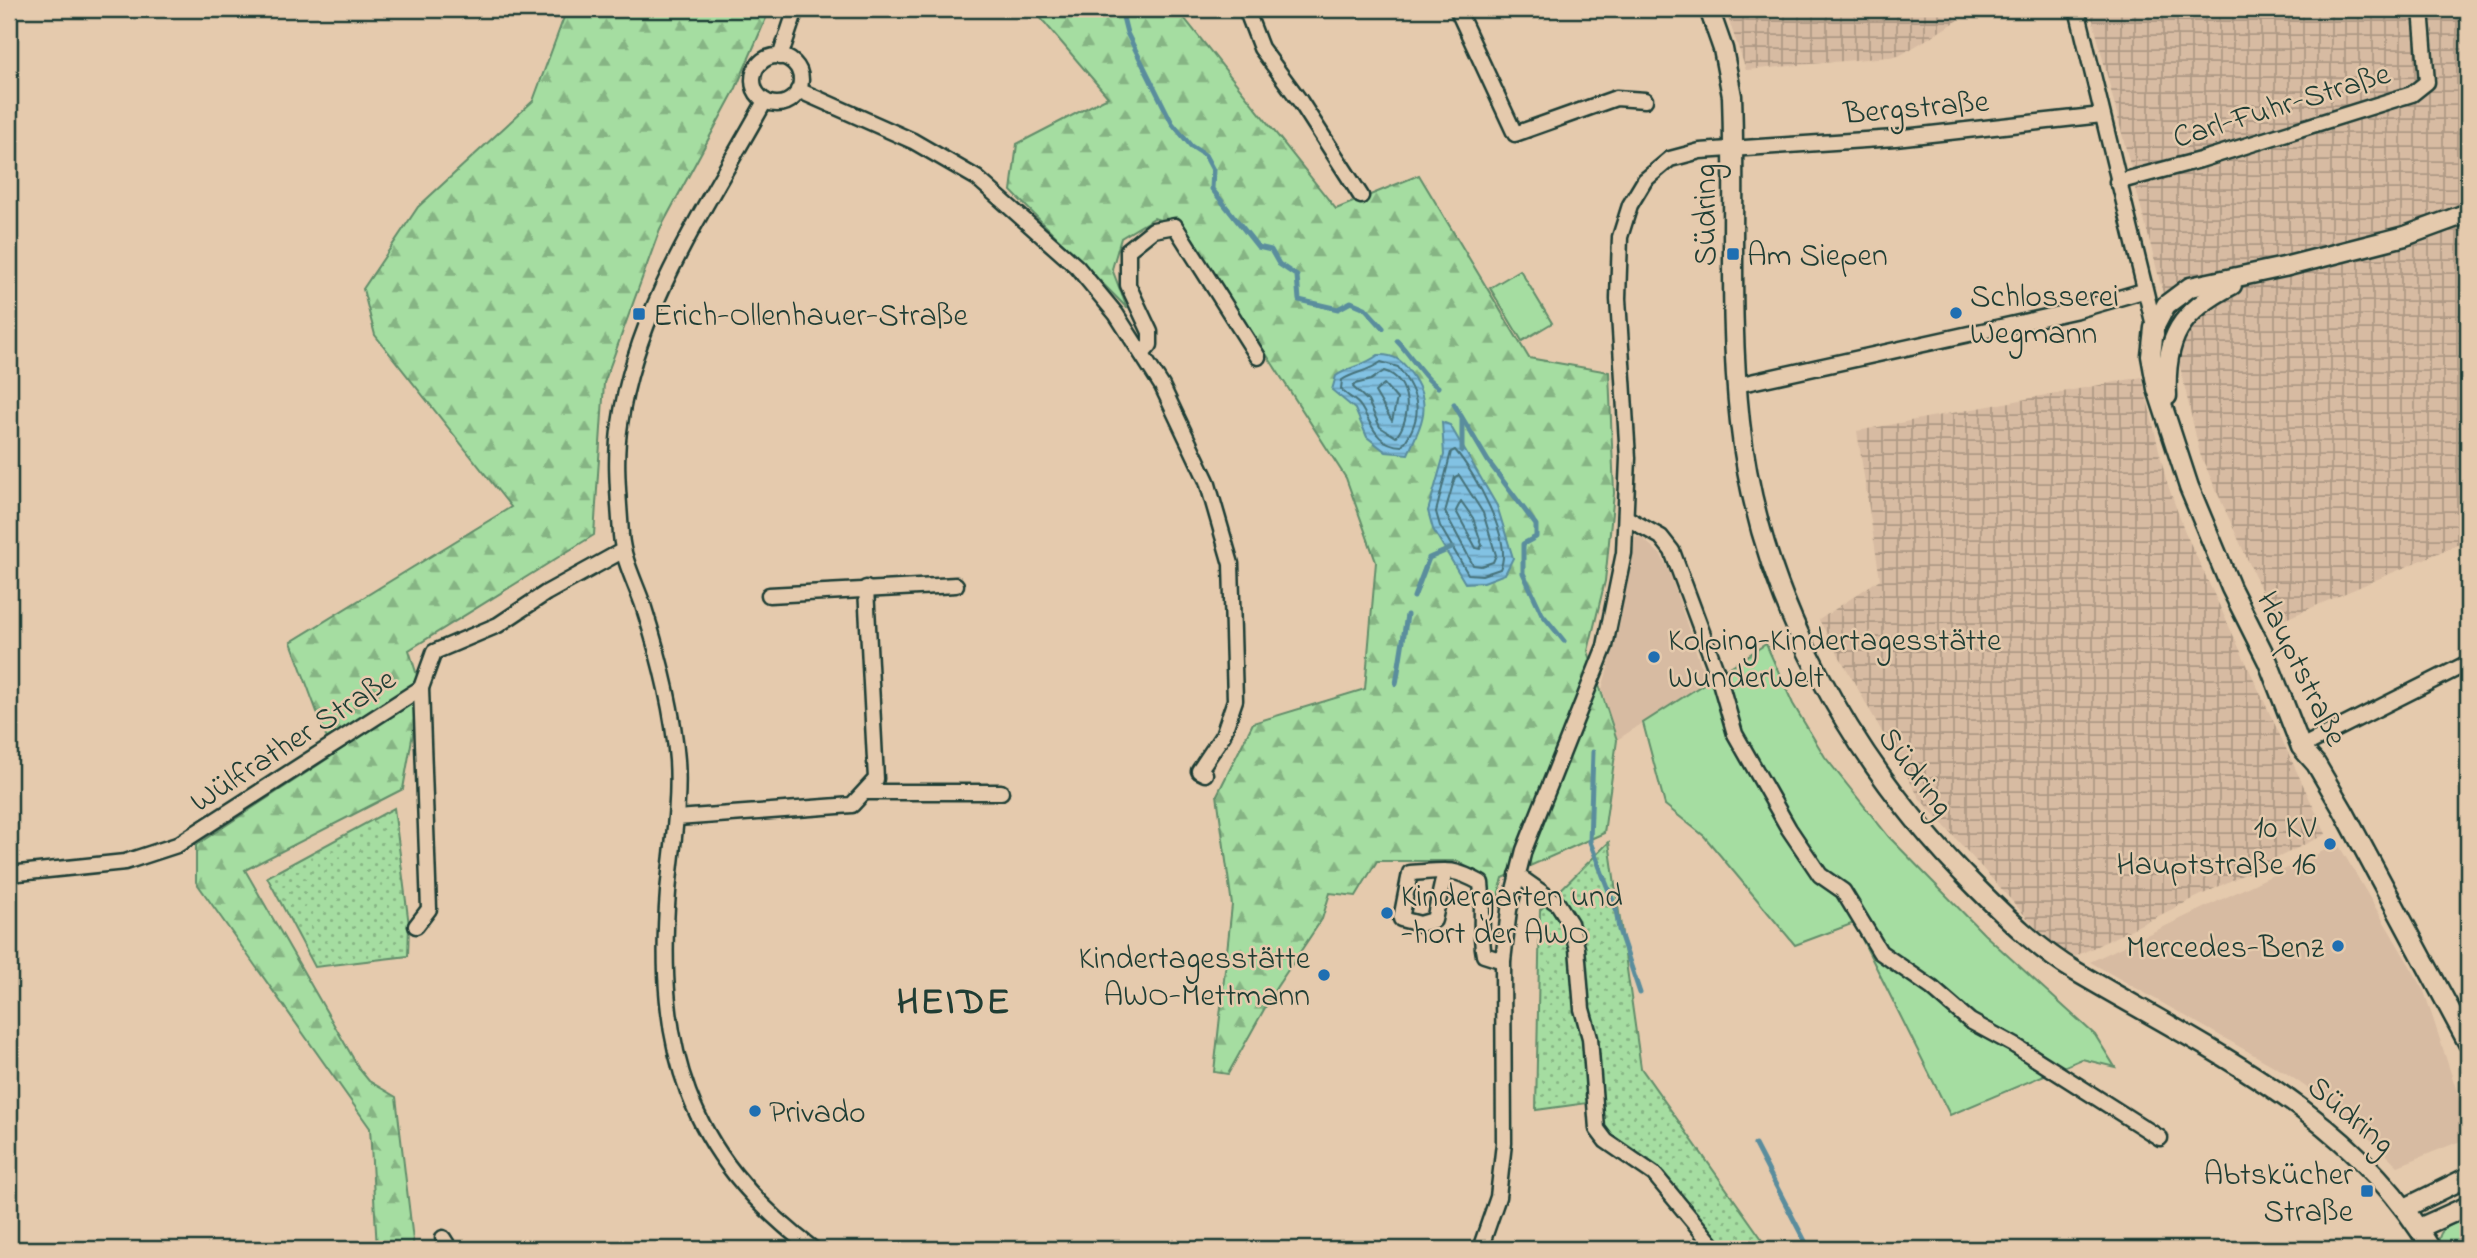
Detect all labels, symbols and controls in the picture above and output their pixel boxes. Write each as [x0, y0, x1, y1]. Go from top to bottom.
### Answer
street label: Carl-Fuhr-Straße [2167, 52, 2397, 163]
street label: Bergstraße [1841, 80, 1991, 139]
street label: Südring [1684, 164, 1731, 266]
place label: Am Siepen [1747, 234, 1888, 281]
marker: Am Siepen [1725, 246, 1741, 262]
place label: Schlosserei Wegmann [1970, 275, 2119, 359]
place label: Erich-Ollenhauer-Straße [653, 294, 969, 341]
marker: Schlosserei Wegmann [1948, 305, 1964, 321]
marker: Erich-Ollenhauer-Straße [631, 306, 647, 322]
street label: Hauptstraße [2242, 584, 2358, 756]
place label: Kolping-Kindertagesstätte WunderWelt [1668, 619, 2002, 703]
marker: Kolping-Kindertagesstätte WunderWelt [1646, 649, 1662, 665]
street label: Wülfrather Straße [182, 657, 407, 826]
street label: Südring [1865, 718, 1964, 828]
place label: 10 KV Hauptstraße 16 [2116, 806, 2317, 890]
marker: 10 KV Hauptstraße 16 [2322, 836, 2338, 852]
place label: Kindergarten und -hort der AWO [1401, 875, 1623, 959]
marker: Kindergarten und -hort der AWO [1379, 905, 1395, 921]
place label: Mercedes-Benz [2126, 926, 2325, 973]
place label: Kindertagesstätte AWO-Mettmann [1079, 937, 1311, 1021]
marker: Mercedes-Benz [2330, 938, 2346, 954]
marker: Kindertagesstätte AWO-Mettmann [1316, 967, 1332, 983]
district label: HEIDE [897, 976, 1011, 1032]
street label: Südring [2295, 1066, 2404, 1168]
place label: Privado [769, 1091, 866, 1138]
marker: Privado [747, 1103, 763, 1119]
place label: Abtskücher Straße [2203, 1153, 2354, 1237]
marker: Abtskücher Straße [2359, 1183, 2375, 1199]

